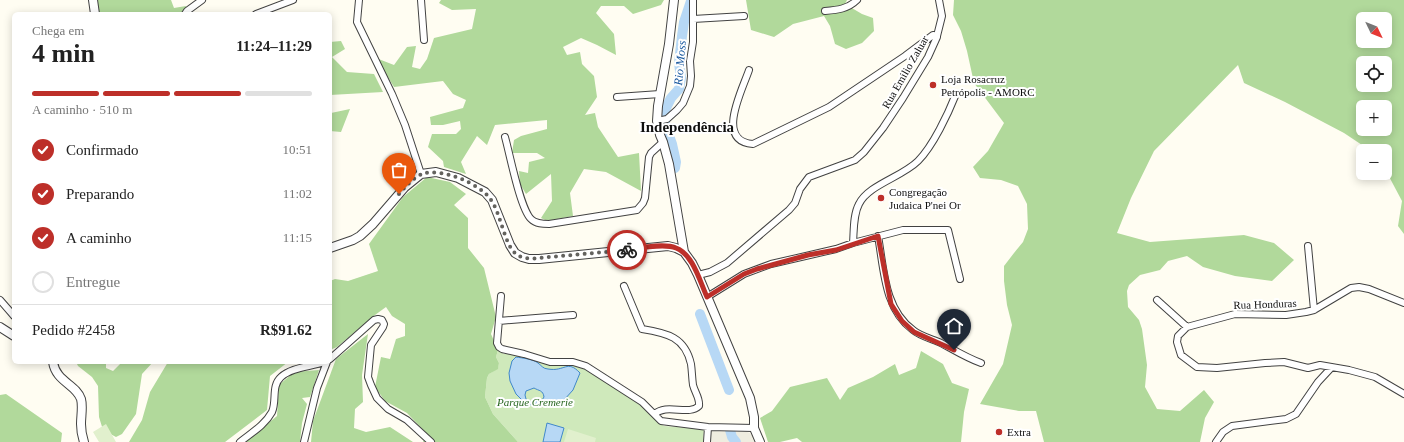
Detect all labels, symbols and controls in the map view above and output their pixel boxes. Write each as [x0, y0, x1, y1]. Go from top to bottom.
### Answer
north arrow [1356, 12, 1392, 48]
map controls [1356, 12, 1392, 180]
text: Chega em [32, 23, 84, 38]
street label: Rua Emilio Zaluar [879, 33, 931, 110]
text: 11:24–11:29 [236, 38, 312, 54]
text: 4 min [32, 39, 95, 68]
water label: Rio Moss [671, 40, 689, 87]
button: locate [1356, 56, 1392, 92]
place label: Loja Rosacruz Petrópolis - AMORC [941, 73, 1035, 98]
marker: Loja Rosacruz Petrópolis - AMORC [928, 80, 938, 90]
button: + [1356, 100, 1392, 136]
text: A caminho · 510 m [32, 102, 132, 117]
district label: Independência [640, 119, 735, 135]
icon: check [32, 139, 54, 161]
text: Confirmado [66, 142, 139, 158]
text: 10:51 [282, 142, 312, 157]
button: − [1356, 144, 1392, 180]
pin [382, 153, 416, 194]
icon: bag [388, 159, 410, 181]
icon: check [32, 183, 54, 205]
text: Preparando [66, 186, 134, 202]
text: 11:02 [283, 186, 312, 201]
place label: Congregação Judaica P'nei Or [889, 186, 961, 211]
marker: Congregação Judaica P'nei Or [876, 193, 886, 203]
icon: check [32, 227, 54, 249]
text: A caminho [66, 230, 131, 246]
text: 11:15 [283, 230, 312, 245]
courier [607, 230, 647, 270]
icon: bike [616, 239, 638, 261]
text: Entregue [66, 274, 120, 290]
street label: Rua Honduras [1233, 297, 1297, 311]
pin [937, 309, 971, 350]
icon: home [943, 315, 965, 337]
text: Pedido #2458 [32, 322, 115, 338]
text: R$91.62 [260, 322, 312, 338]
park label: Parque Cremerie [496, 396, 573, 408]
place label: Extra [1007, 426, 1031, 438]
marker: Extra [994, 427, 1004, 437]

